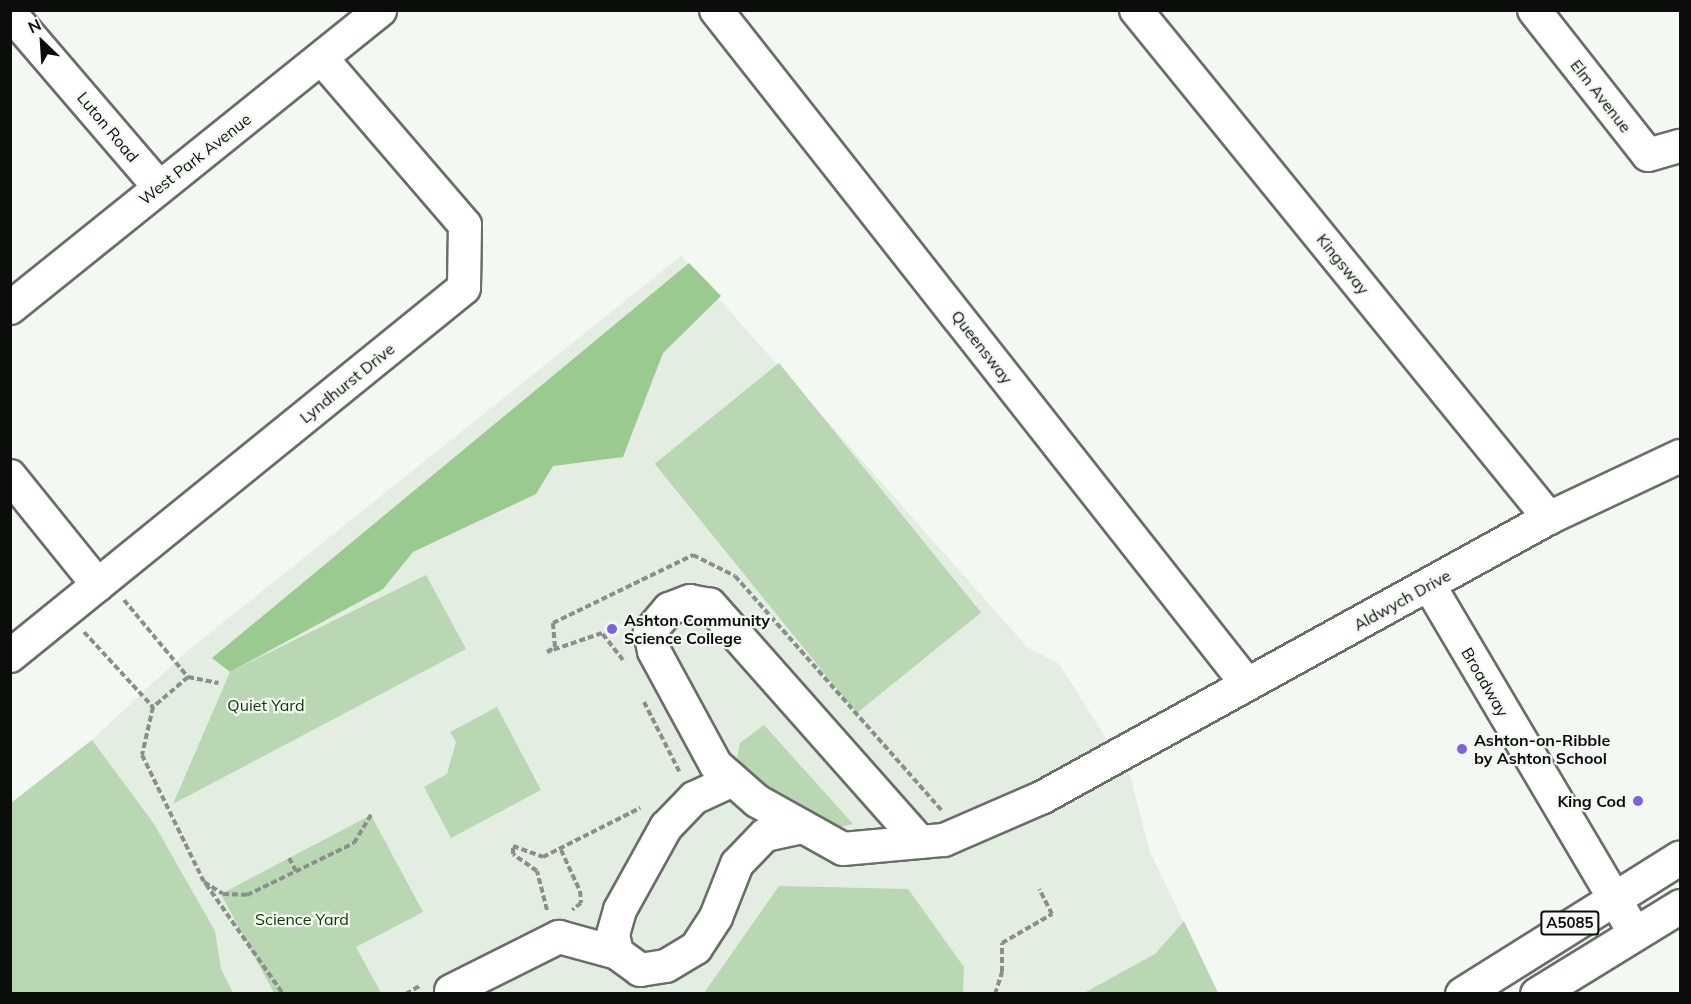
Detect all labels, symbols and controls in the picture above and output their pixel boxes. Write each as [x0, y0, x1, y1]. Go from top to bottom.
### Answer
north arrow [12, 12, 72, 72]
text: N [25, 14, 44, 37]
street label: Elm Avenue [1567, 56, 1635, 136]
street label: Luton Road [73, 88, 143, 166]
street label: West Park Avenue [135, 109, 255, 209]
street label: Kingsway [1313, 230, 1373, 298]
street label: Queensway [947, 306, 1017, 388]
street label: Lyndhurst Drive [296, 339, 398, 427]
street label: Aldwych Drive [1350, 565, 1454, 635]
place label: Ashton Community Science College [624, 610, 770, 648]
marker: Ashton Community Science College [605, 622, 619, 636]
street label: Broadway [1458, 644, 1512, 720]
park label: Quiet Yard [227, 695, 305, 715]
place label: Ashton-on-Ribble by Ashton School [1474, 730, 1610, 768]
marker: Ashton-on-Ribble by Ashton School [1455, 742, 1469, 756]
place label: King Cod [1557, 791, 1626, 811]
marker: King Cod [1631, 794, 1645, 808]
park label: Science Yard [255, 909, 349, 929]
road number: A5085 [1540, 911, 1600, 935]

